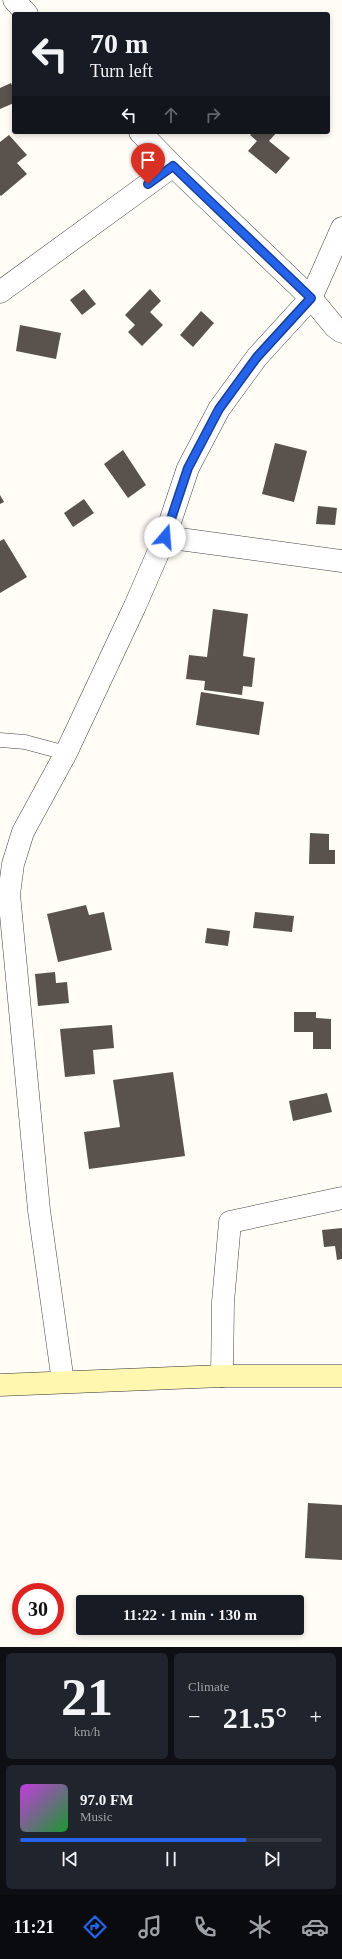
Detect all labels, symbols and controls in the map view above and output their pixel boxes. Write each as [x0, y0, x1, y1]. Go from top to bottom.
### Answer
icon: left [24, 28, 76, 80]
text: 70 m [90, 28, 148, 59]
text: Turn left [90, 61, 153, 81]
icon: left [118, 104, 140, 126]
icon: ahead [160, 104, 182, 126]
icon: right [202, 104, 224, 126]
pin [131, 143, 165, 184]
icon: arrive [137, 149, 159, 171]
position arrow [144, 516, 186, 558]
speed limit sign: 30 [12, 1583, 64, 1635]
text: 11:22 · 1 min · 130 m [123, 1607, 257, 1623]
text: 21 [61, 1669, 113, 1726]
text: Climate [188, 1679, 229, 1694]
text: 21.5° [223, 1701, 287, 1734]
text: − [188, 1704, 200, 1729]
text: + [310, 1704, 322, 1729]
text: km/h [74, 1724, 100, 1739]
text: 97.0 FM [80, 1792, 133, 1808]
text: Music [80, 1809, 113, 1824]
icon: previous [59, 1848, 81, 1870]
icon: pause [160, 1848, 182, 1870]
icon: next [261, 1848, 283, 1870]
icon: directions [81, 1913, 109, 1941]
icon: music [136, 1913, 164, 1941]
icon: phone [191, 1913, 219, 1941]
icon: climate [246, 1913, 274, 1941]
icon: car [301, 1913, 329, 1941]
text: 11:21 [13, 1917, 54, 1937]

